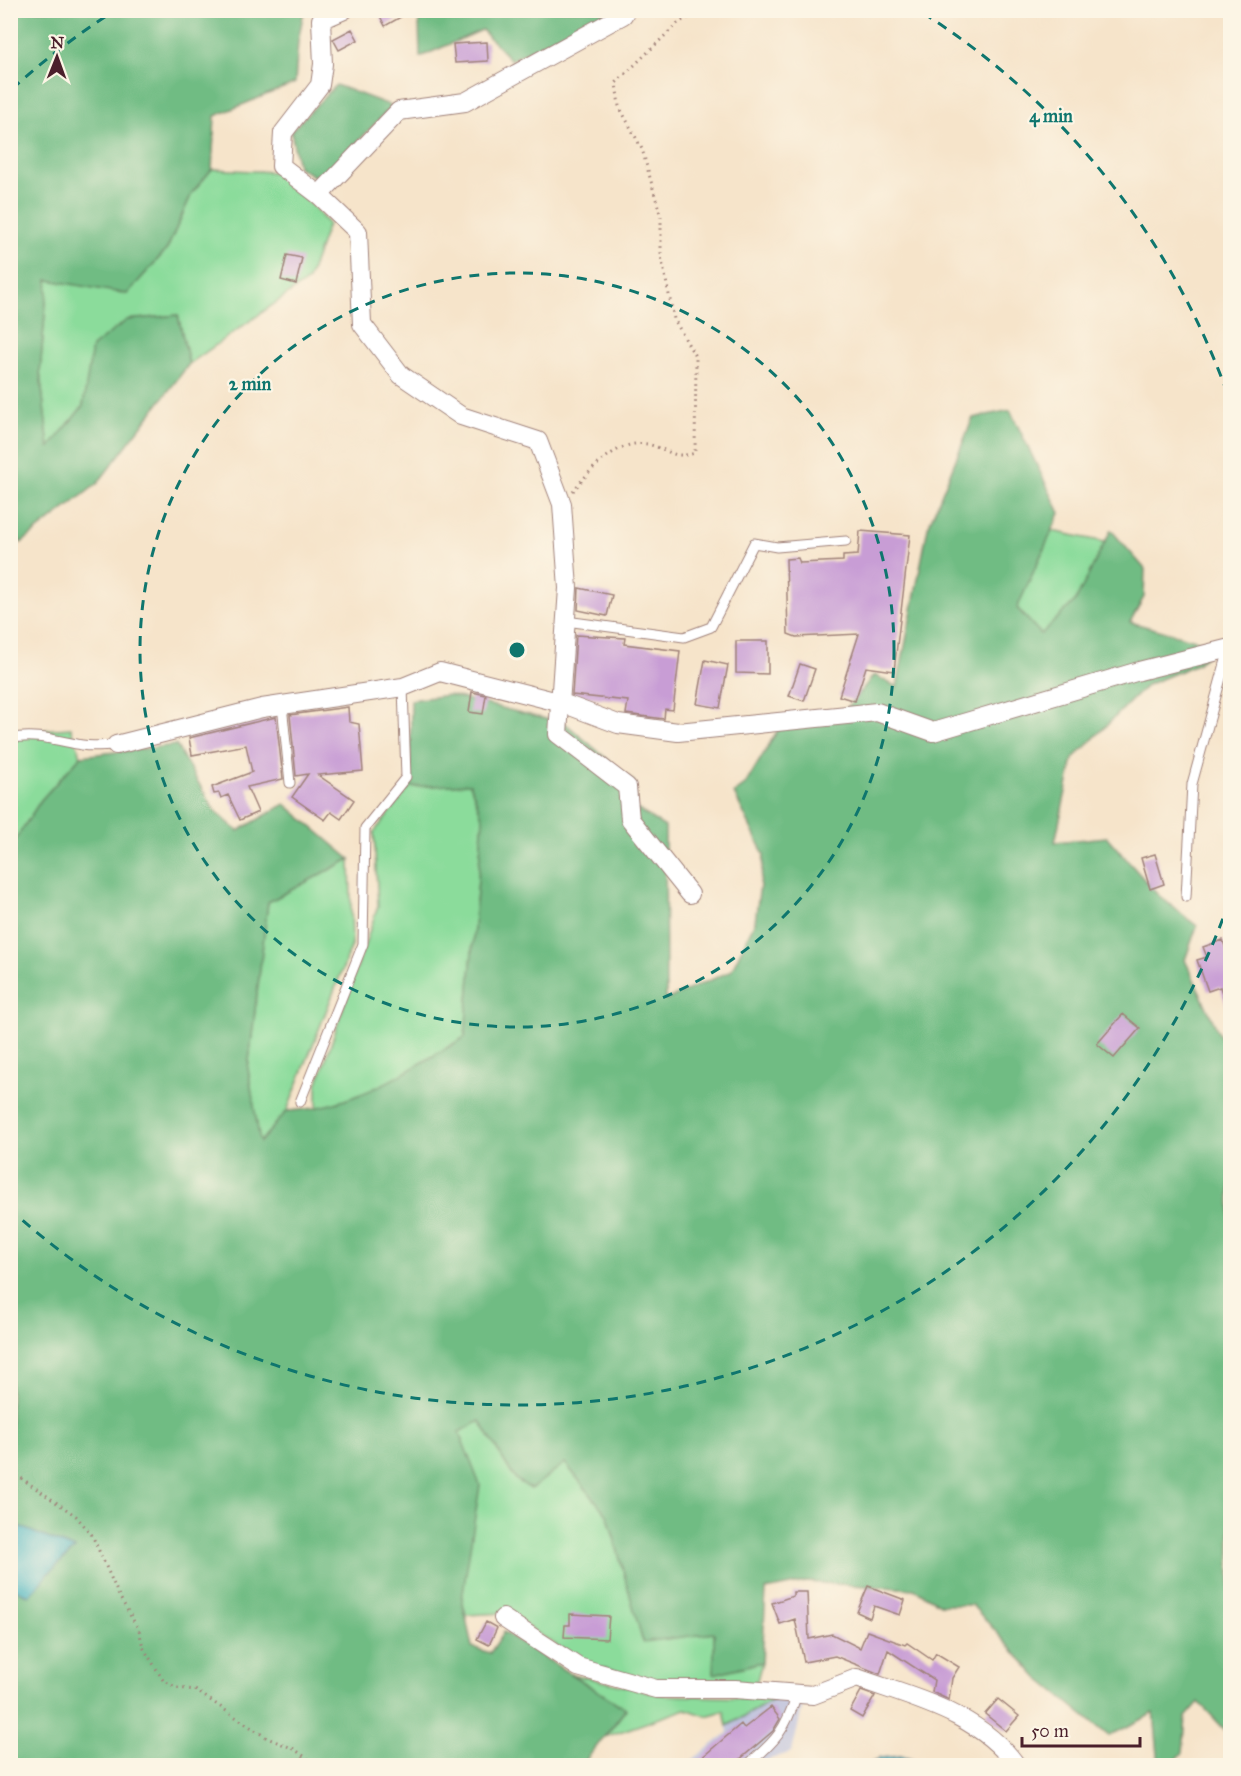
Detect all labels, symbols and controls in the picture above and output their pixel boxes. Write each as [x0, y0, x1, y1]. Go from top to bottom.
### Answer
north arrow [27, 27, 87, 87]
text: N [50, 33, 65, 52]
text: 4 min [1029, 105, 1073, 128]
text: 2 min [229, 373, 272, 395]
centre of rings [507, 640, 527, 660]
scale bar [1022, 1710, 1140, 1748]
text: 50 m [1031, 1720, 1069, 1742]

